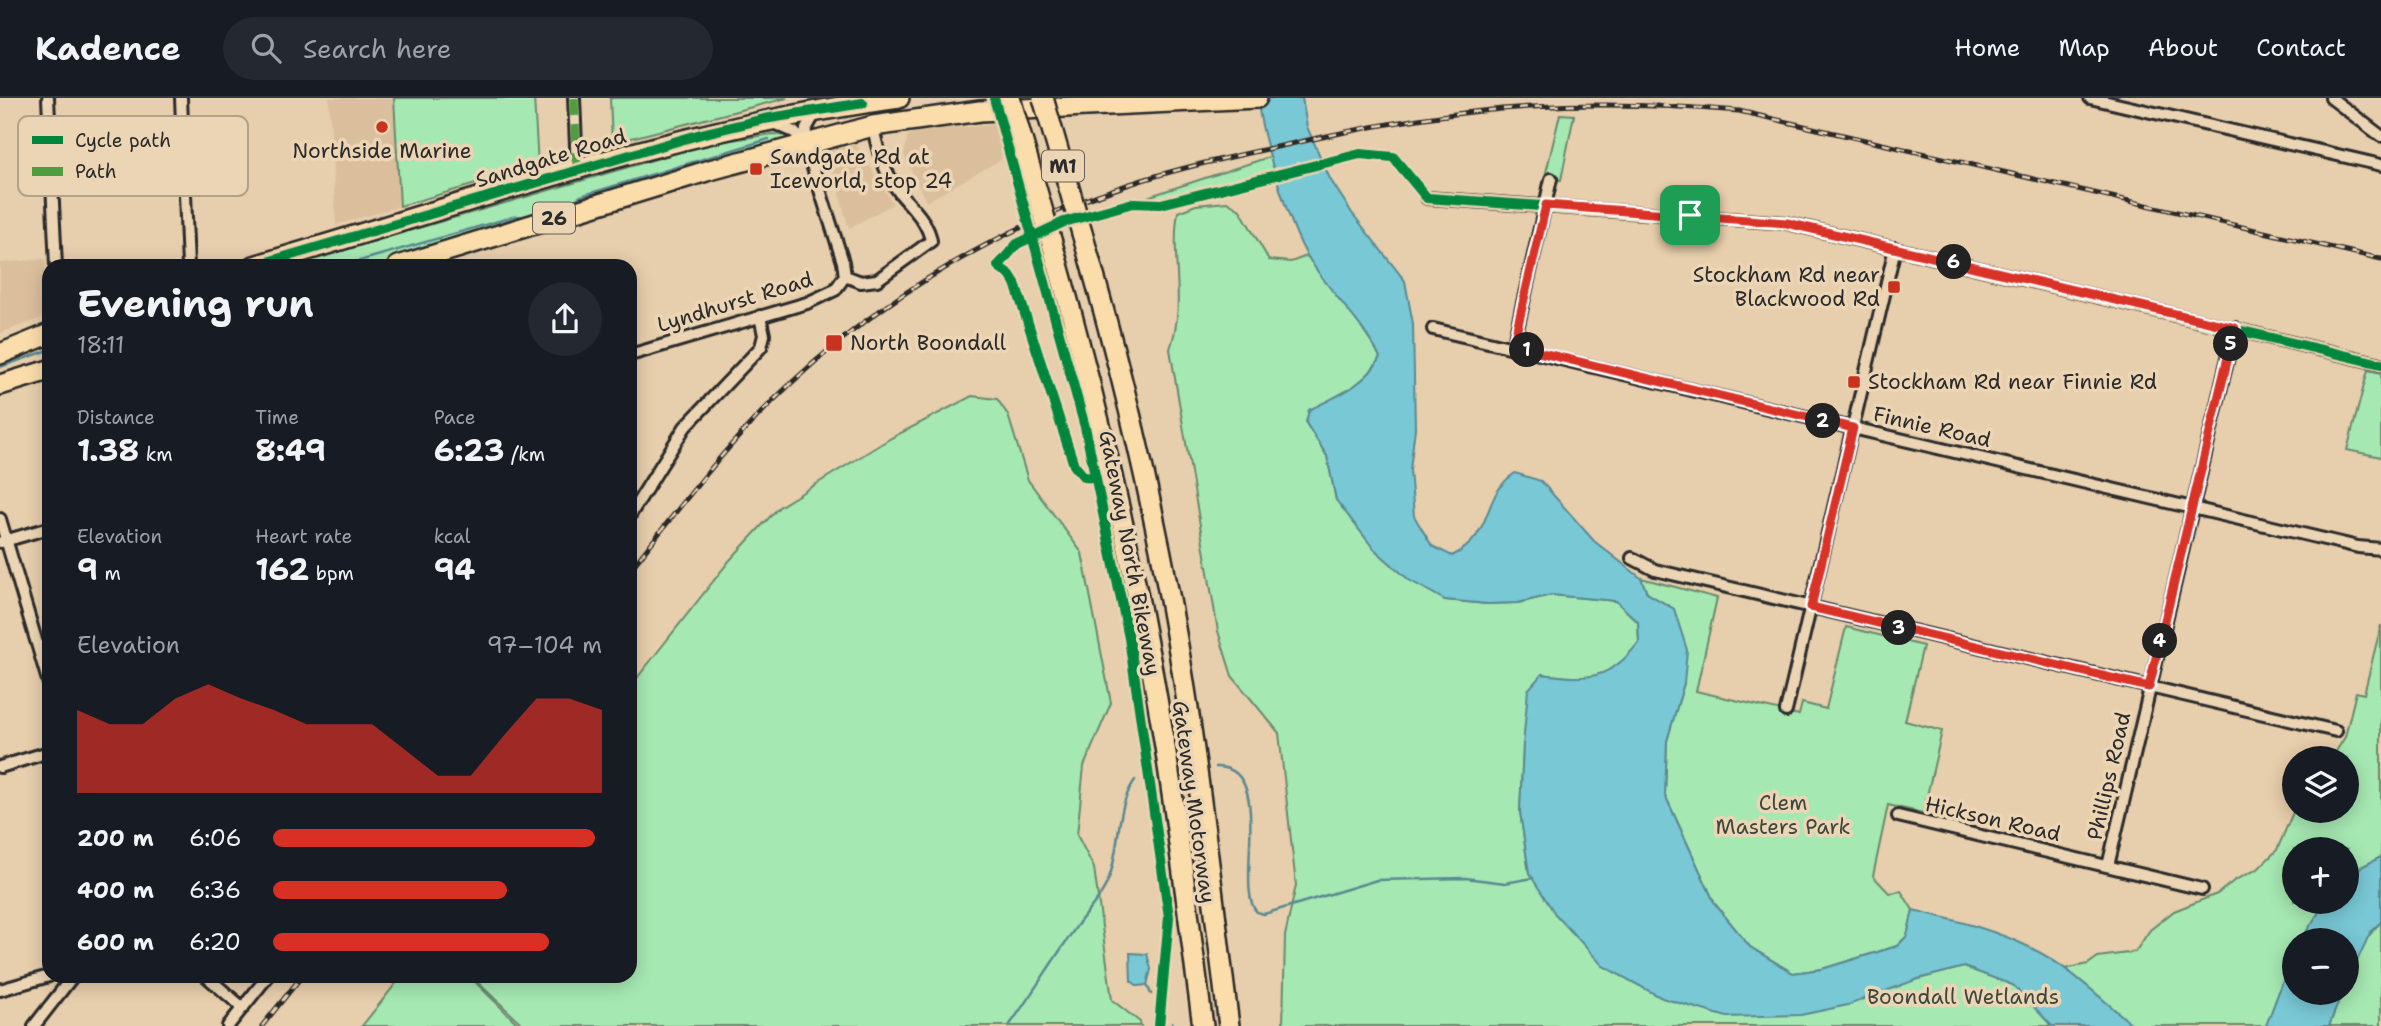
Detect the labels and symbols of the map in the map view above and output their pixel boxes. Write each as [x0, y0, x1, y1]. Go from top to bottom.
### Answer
legend [18, 116, 248, 196]
marker: Northside Marine [374, 119, 390, 135]
street label: Sandgate Road [472, 122, 630, 194]
text: Cycle path [75, 128, 171, 153]
place label: Northside Marine [292, 137, 472, 165]
place label: Sandgate Rd at Iceworld, stop 24 [770, 143, 952, 195]
road number: M1 [1042, 150, 1084, 181]
text: Path [75, 159, 117, 184]
marker: Sandgate Rd at Iceworld, stop 24 [748, 161, 764, 177]
pin [1660, 185, 1720, 245]
road number: 26 [533, 202, 575, 234]
pin: 6 [1937, 244, 1972, 280]
place label: Stockham Rd near Blackwood Rd [1693, 261, 1880, 313]
street label: Lyndhurst Road [654, 265, 816, 339]
marker: Stockham Rd near Blackwood Rd [1886, 279, 1902, 295]
pin: 5 [2214, 327, 2248, 362]
place label: North Boondall [850, 329, 1007, 357]
pin: 1 [1510, 332, 1544, 368]
marker: North Boondall [824, 333, 844, 353]
place label: Stockham Rd near Finnie Rd [1868, 368, 2157, 396]
marker: Stockham Rd near Finnie Rd [1846, 374, 1862, 390]
street label: Finnie Road [1870, 400, 1994, 454]
pin: 2 [1806, 404, 1840, 438]
street label: Gateway North Bikeway [1092, 428, 1168, 678]
pin: 3 [1882, 610, 1916, 646]
pin: 4 [2142, 624, 2178, 658]
street label: Gateway Motorway [1166, 699, 1222, 905]
street label: Phillips Road [2081, 709, 2137, 843]
park label: Clem Masters Park [1716, 789, 1850, 841]
street label: Hickson Road [1923, 790, 2063, 848]
park label: Boondall Wetlands [1867, 983, 2059, 1011]

